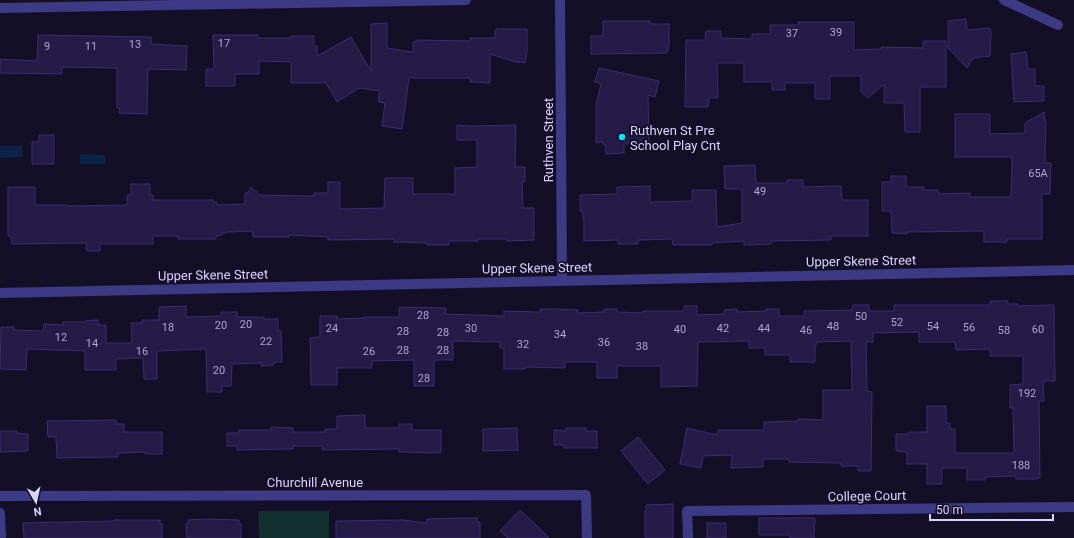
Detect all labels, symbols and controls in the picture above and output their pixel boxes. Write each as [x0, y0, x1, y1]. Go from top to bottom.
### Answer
house number: 39 [830, 26, 842, 39]
house number: 37 [786, 27, 798, 40]
house number: 17 [218, 37, 230, 50]
house number: 13 [129, 38, 141, 51]
house number: 9 [44, 40, 50, 53]
house number: 11 [85, 40, 97, 53]
street label: Ruthven Street [541, 98, 556, 182]
place label: Ruthven St Pre School Play Cnt [630, 123, 721, 153]
marker: Ruthven St Pre School Play Cnt [617, 132, 627, 142]
house number: 65A [1028, 167, 1049, 180]
house number: 49 [754, 185, 766, 198]
street label: Upper Skene Street [806, 253, 916, 269]
street label: Upper Skene Street [482, 260, 592, 276]
street label: Upper Skene Street [158, 267, 268, 283]
house number: 28 [417, 309, 429, 322]
house number: 50 [855, 310, 867, 323]
house number: 52 [891, 316, 903, 329]
house number: 20 [240, 318, 252, 331]
house number: 20 [215, 319, 227, 332]
house number: 48 [827, 320, 839, 333]
house number: 54 [927, 320, 939, 333]
house number: 18 [162, 321, 174, 334]
house number: 56 [963, 321, 975, 334]
house number: 24 [326, 322, 338, 335]
house number: 30 [465, 322, 477, 335]
house number: 42 [717, 322, 729, 335]
house number: 44 [758, 322, 770, 335]
house number: 40 [674, 323, 686, 336]
house number: 60 [1032, 323, 1044, 336]
house number: 46 [800, 324, 812, 337]
house number: 58 [998, 324, 1010, 337]
house number: 28 [397, 325, 409, 338]
house number: 28 [437, 326, 449, 339]
house number: 34 [554, 328, 566, 341]
house number: 12 [55, 331, 67, 344]
house number: 22 [260, 335, 272, 348]
house number: 36 [598, 336, 610, 349]
house number: 14 [86, 337, 98, 350]
house number: 32 [517, 338, 529, 351]
house number: 38 [636, 340, 648, 353]
house number: 28 [397, 344, 409, 357]
house number: 28 [437, 344, 449, 357]
house number: 16 [136, 345, 148, 358]
house number: 26 [363, 345, 375, 358]
house number: 20 [213, 364, 225, 377]
house number: 28 [418, 372, 430, 385]
house number: 192 [1018, 387, 1036, 400]
house number: 188 [1012, 459, 1030, 472]
street label: Churchill Avenue [267, 475, 363, 490]
north arrow [16, 482, 56, 522]
street label: College Court [828, 488, 906, 504]
scale bar [930, 496, 1053, 522]
text: 50 m [936, 503, 963, 517]
text: N [32, 504, 42, 518]

